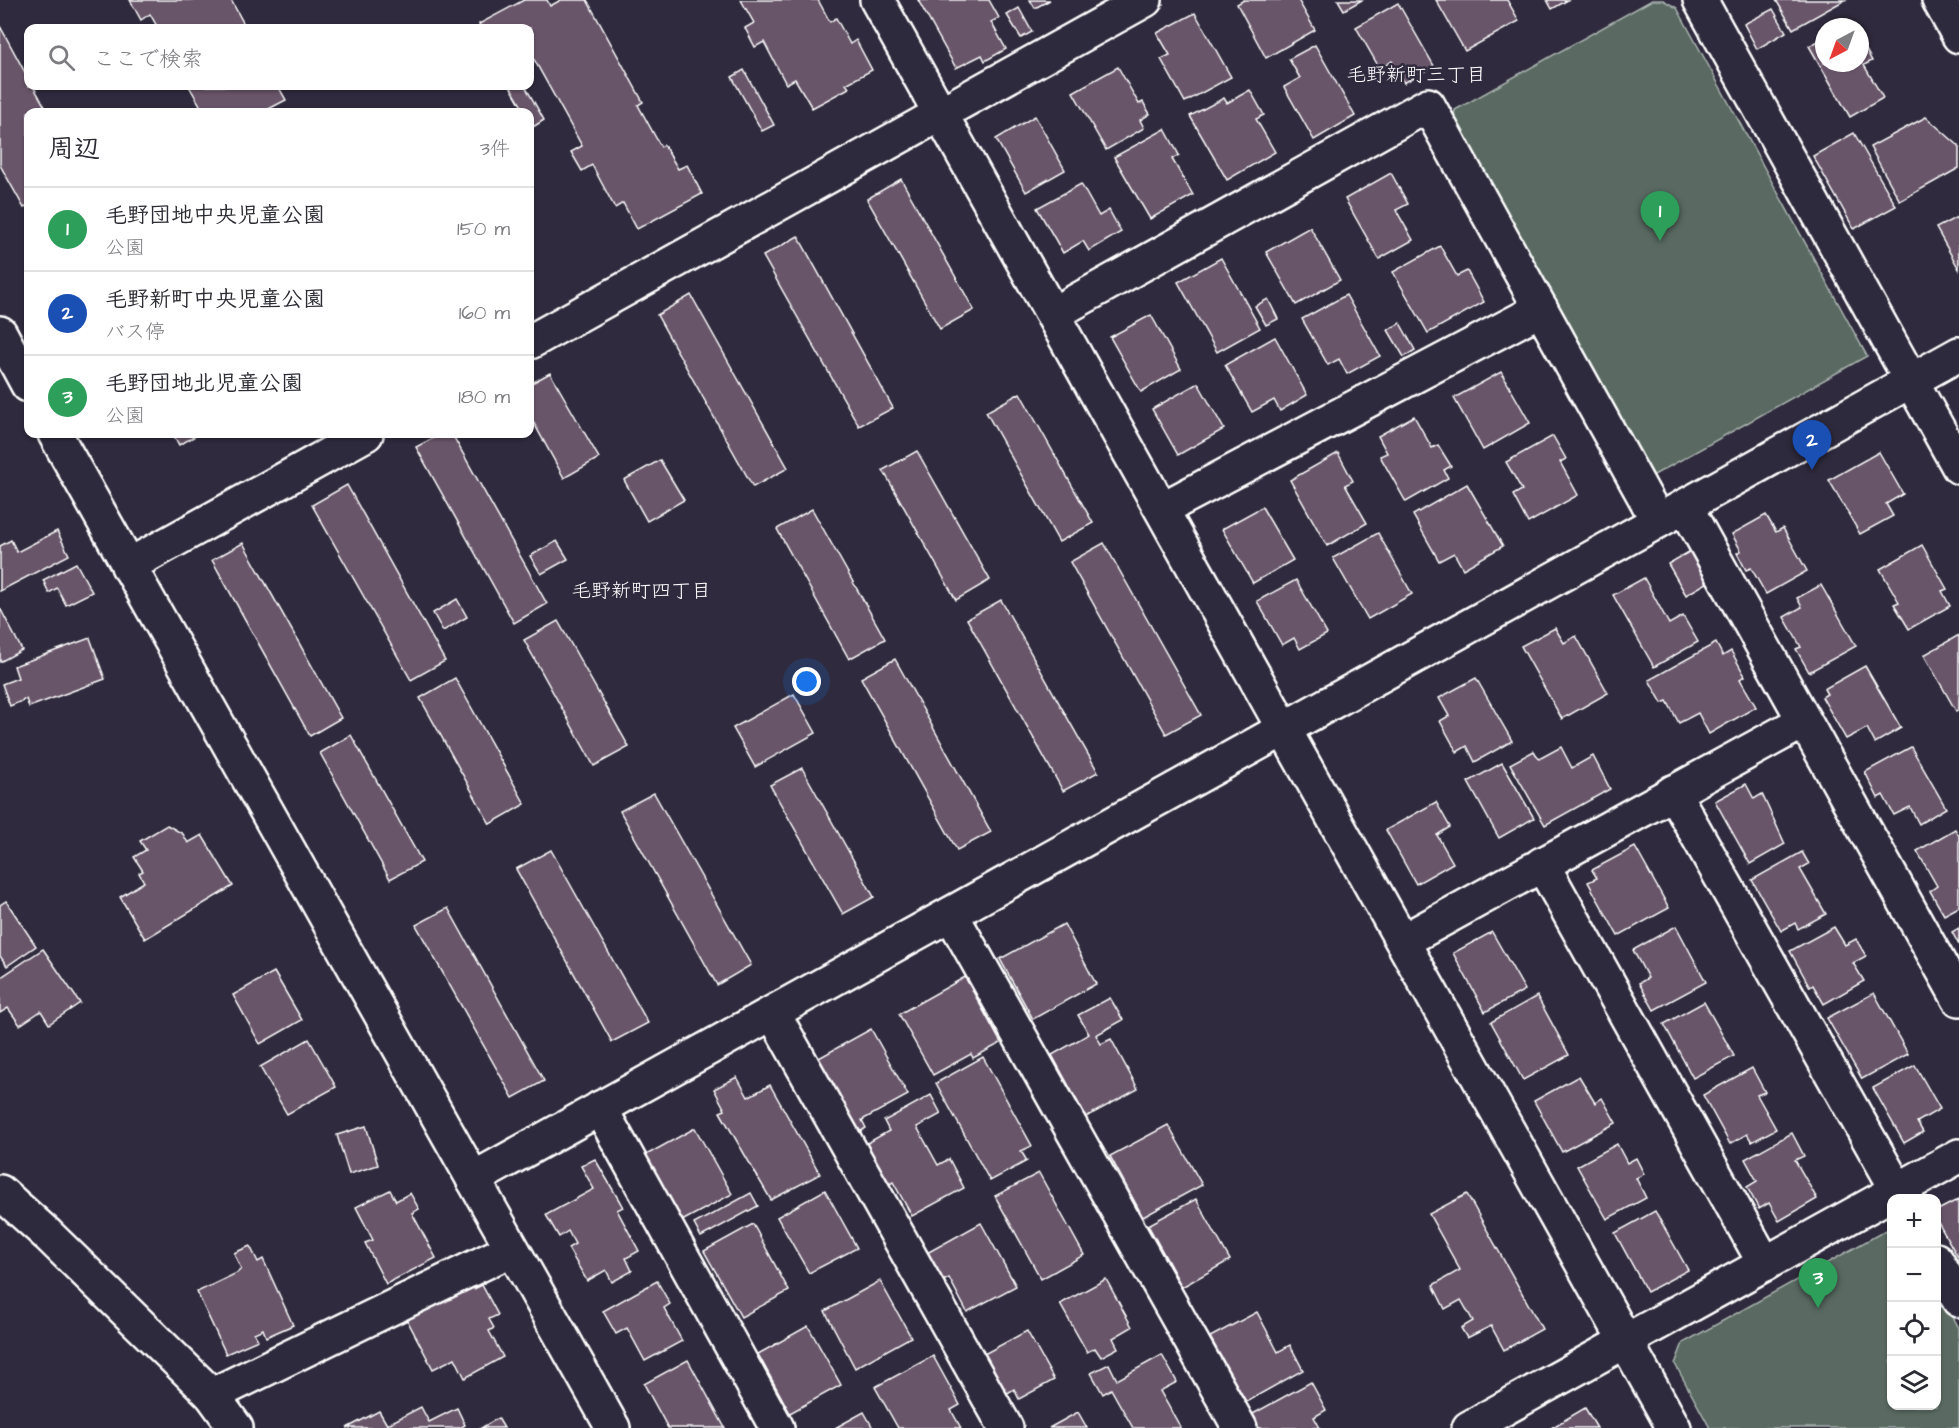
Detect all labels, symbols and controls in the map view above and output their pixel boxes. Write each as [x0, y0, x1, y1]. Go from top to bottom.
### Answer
north arrow [1815, 18, 1869, 72]
search box [24, 24, 534, 90]
icon: search [45, 41, 78, 74]
text: ここで検索 [93, 44, 203, 75]
district label: 毛野新町三丁目 [1346, 61, 1486, 89]
text: 周辺 [48, 131, 100, 167]
text: 3件 [480, 135, 510, 163]
pin: 1 [1640, 192, 1680, 241]
text: 毛野団地中央児童公園 [105, 200, 325, 231]
text: 1 [66, 215, 69, 243]
text: 150 m [457, 215, 510, 243]
text: 公園 [105, 234, 145, 262]
text: 毛野新町中央児童公園 [105, 284, 325, 315]
text: 2 [62, 299, 73, 327]
text: 160 m [459, 299, 510, 327]
text: バス停 [105, 318, 165, 346]
text: 毛野団地北児童公園 [105, 368, 303, 399]
text: 3 [62, 383, 73, 411]
text: 180 m [458, 383, 510, 411]
text: 公園 [105, 402, 145, 430]
pin: 2 [1792, 420, 1832, 470]
district label: 毛野新町四丁目 [571, 577, 711, 605]
your location [792, 667, 821, 696]
map controls [1887, 1194, 1941, 1410]
button: + [1887, 1194, 1941, 1248]
button: − [1887, 1248, 1941, 1302]
pin: 3 [1798, 1258, 1838, 1308]
button: locate [1887, 1302, 1941, 1356]
button: layers [1887, 1356, 1941, 1410]

